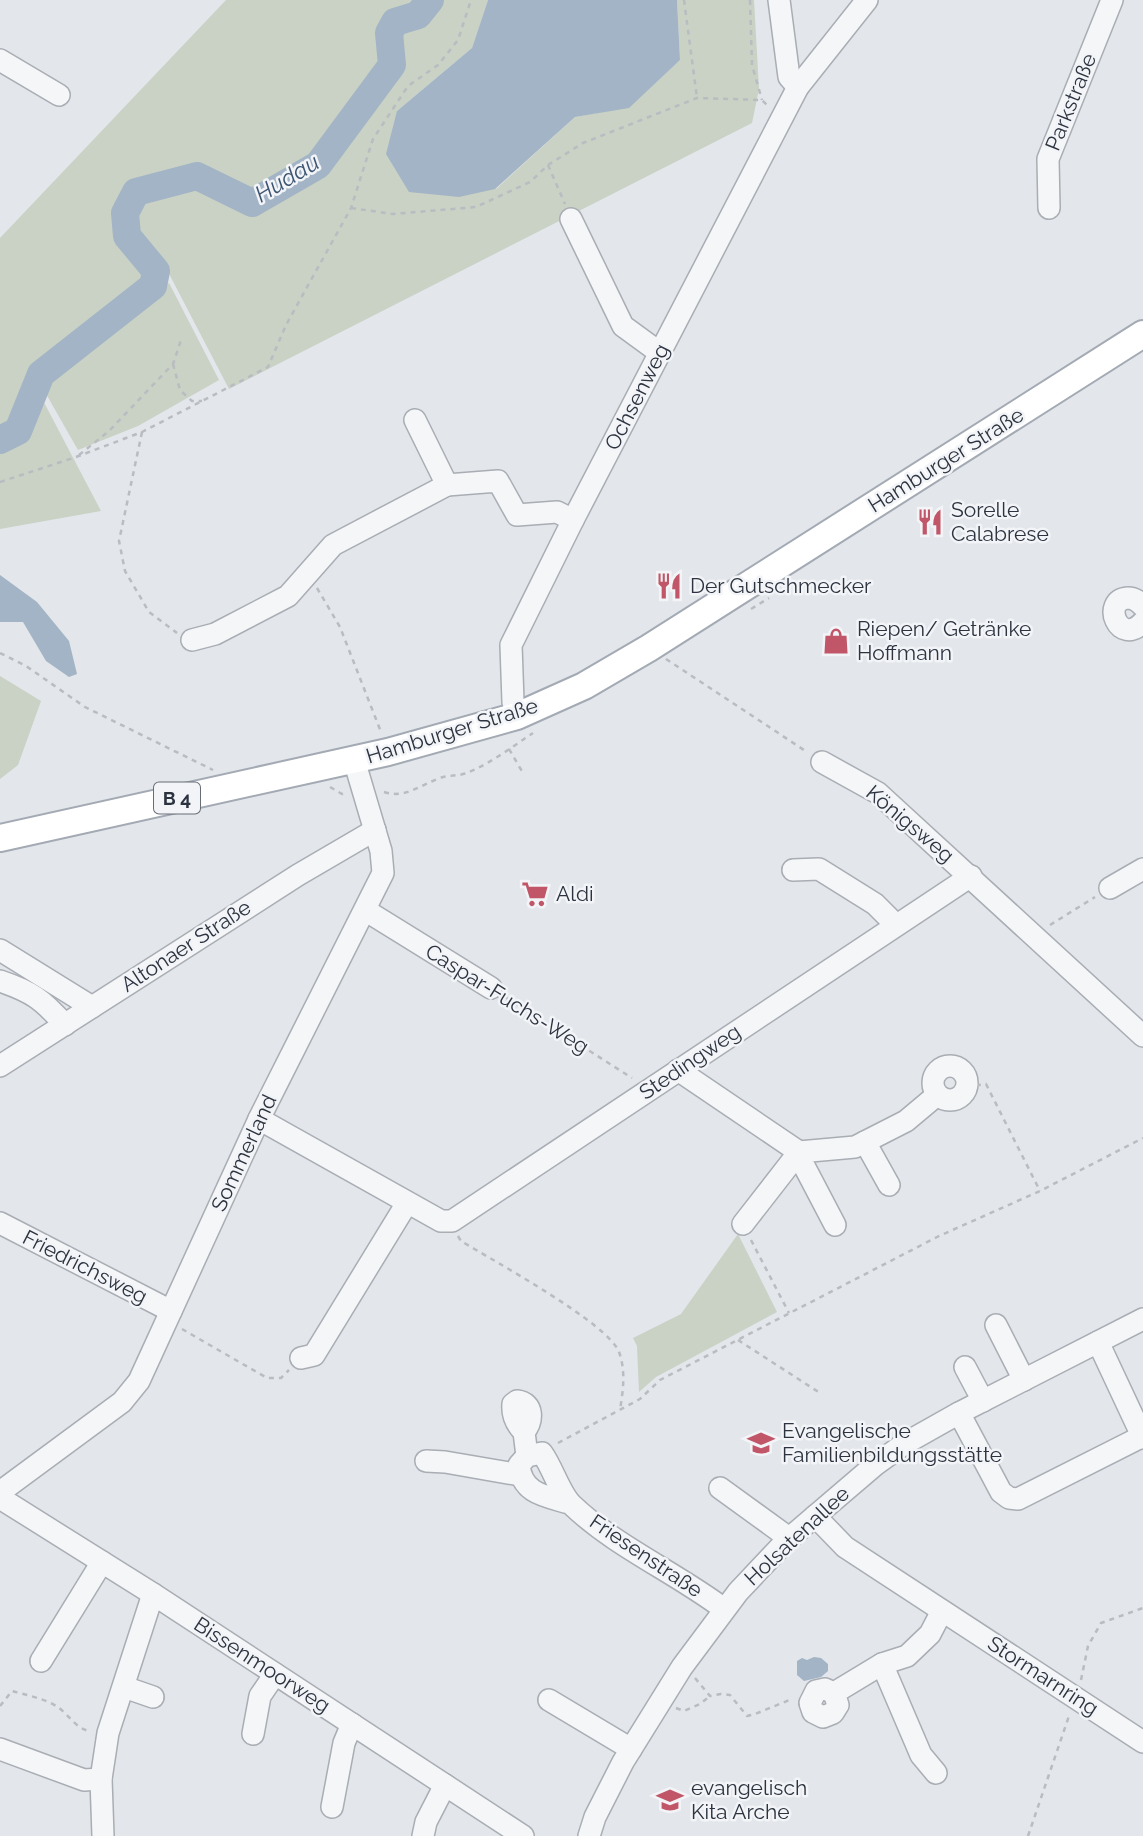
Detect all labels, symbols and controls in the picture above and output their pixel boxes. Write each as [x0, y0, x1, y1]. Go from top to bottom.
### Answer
street label: Parkstraße [1040, 49, 1101, 154]
water label: Hudau [250, 148, 324, 207]
street label: Ochsenweg [599, 339, 674, 454]
street label: Hamburger Straße [863, 402, 1028, 517]
place label: Sorelle Calabrese [951, 497, 1049, 546]
restaurant icon: Sorelle Calabrese [915, 507, 945, 537]
restaurant icon: Der Gutschmecker [654, 571, 684, 601]
place label: Der Gutschmecker [690, 573, 872, 598]
place label: Riepen/ Getränke Hoffmann [857, 616, 1031, 665]
shop icon: Riepen/ Getränke Hoffmann [821, 626, 851, 656]
street label: Hamburger Straße [363, 692, 541, 769]
street label: Königsweg [861, 780, 959, 868]
road number: B 4 [154, 782, 200, 814]
supermarket icon: Aldi [520, 879, 550, 909]
place label: Aldi [556, 881, 594, 906]
street label: Altonaer Straße [116, 894, 255, 997]
street label: Caspar-Fuchs-Weg [421, 938, 594, 1059]
street label: Stedingweg [634, 1019, 745, 1105]
street label: Sommerland [206, 1090, 282, 1215]
street label: Friedrichsweg [19, 1224, 152, 1309]
place label: Evangelische Familienbildungsstätte [782, 1418, 1002, 1467]
school or university icon: Evangelische Familienbildungsstätte [746, 1428, 776, 1458]
street label: Holsatenallee [739, 1481, 854, 1590]
street label: Friesenstraße [585, 1509, 707, 1602]
street label: Bissenmoorweg [190, 1611, 335, 1718]
street label: Stormarnring [983, 1631, 1103, 1721]
place label: evangelisch Kita Arche [691, 1775, 807, 1824]
school or university icon: evangelisch Kita Arche [655, 1785, 685, 1815]

